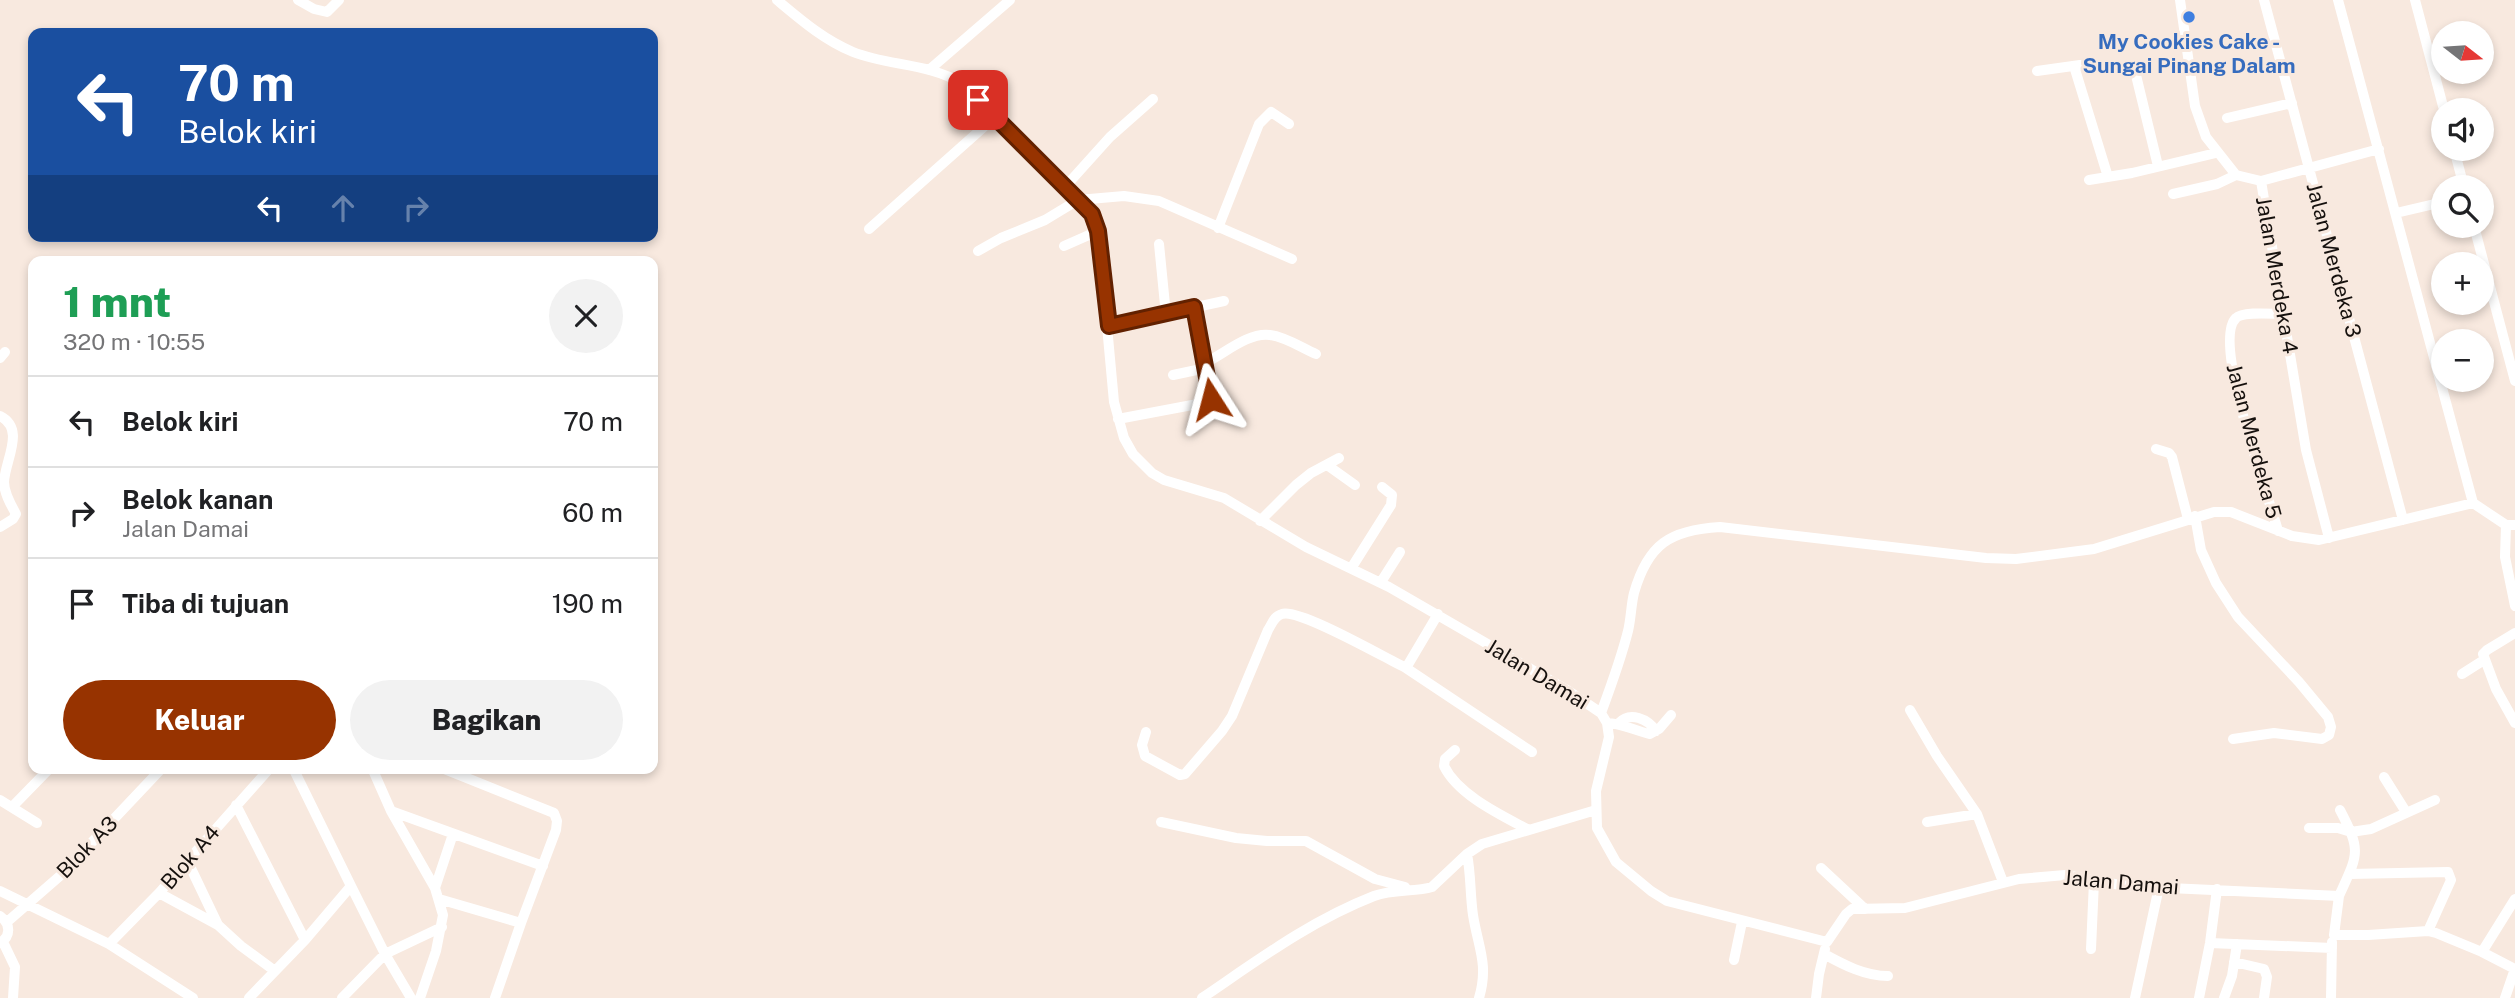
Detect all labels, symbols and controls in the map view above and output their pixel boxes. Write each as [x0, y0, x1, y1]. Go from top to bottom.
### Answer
marker: My Cookies Cake - Sungai Pinang Dalam [2181, 9, 2197, 25]
north arrow [2431, 21, 2494, 84]
map controls [2431, 21, 2494, 392]
place label: My Cookies Cake - Sungai Pinang Dalam [2082, 29, 2296, 78]
text: 70 m [178, 54, 295, 112]
icon: left [63, 56, 154, 147]
pin [948, 70, 1008, 130]
icon: arrive [959, 81, 997, 119]
button: sound [2431, 98, 2494, 161]
text: Belok kiri [178, 113, 317, 150]
button: search [2431, 175, 2494, 238]
street label: Jalan Merdeka 3 [2301, 180, 2367, 340]
icon: left [251, 189, 289, 227]
icon: ahead [324, 189, 362, 227]
icon: right [397, 189, 435, 227]
street label: Jalan Merdeka 4 [2251, 194, 2303, 356]
button: + [2431, 252, 2494, 315]
text: 1 mnt [63, 277, 171, 326]
button: close [549, 279, 623, 353]
text: 320 m · 10:55 [63, 328, 205, 355]
button: − [2431, 329, 2494, 392]
street label: Jalan Merdeka 5 [2221, 361, 2287, 521]
position arrow [1174, 362, 1248, 436]
icon: left [63, 403, 101, 441]
text: Belok kiri [122, 406, 238, 437]
text: 70 m [563, 406, 623, 437]
text: Belok kanan [122, 484, 273, 515]
icon: right [63, 494, 101, 532]
text: 60 m [562, 497, 623, 528]
text: Jalan Damai [122, 515, 249, 542]
icon: arrive [63, 585, 101, 623]
text: Tiba di tujuan [122, 588, 289, 619]
text: 190 m [552, 588, 623, 619]
street label: Jalan Damai [1481, 633, 1593, 715]
button: Keluar [63, 680, 336, 760]
button: Bagikan [350, 680, 623, 760]
street label: Blok A3 [51, 811, 123, 883]
street label: Blok A4 [155, 820, 225, 894]
street label: Jalan Damai [2062, 864, 2180, 900]

